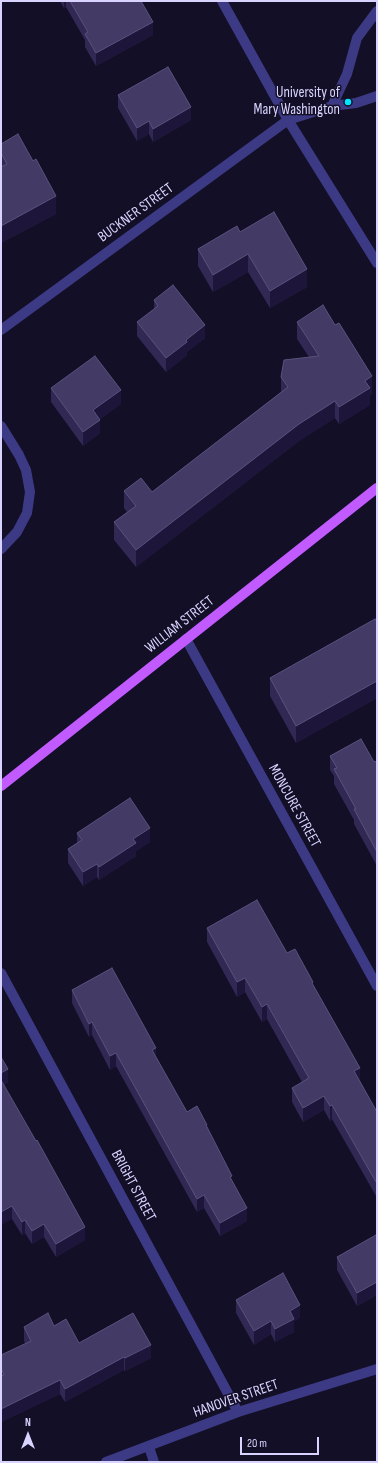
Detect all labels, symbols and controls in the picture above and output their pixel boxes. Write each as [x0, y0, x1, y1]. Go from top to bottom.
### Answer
place label: University of Mary Washington [254, 84, 340, 119]
marker: University of Mary Washington [343, 97, 353, 107]
street label: BUCKNER STREET [95, 180, 177, 246]
street label: WILLIAM STREET [142, 593, 218, 657]
street label: MONCURE STREET [264, 761, 324, 851]
street label: BRIGHT STREET [107, 1147, 159, 1225]
street label: HANOVER STREET [191, 1376, 281, 1422]
north arrow [8, 1415, 48, 1455]
text: N [25, 1416, 31, 1429]
scale bar [242, 1429, 321, 1455]
text: 20 m [247, 1436, 267, 1451]

